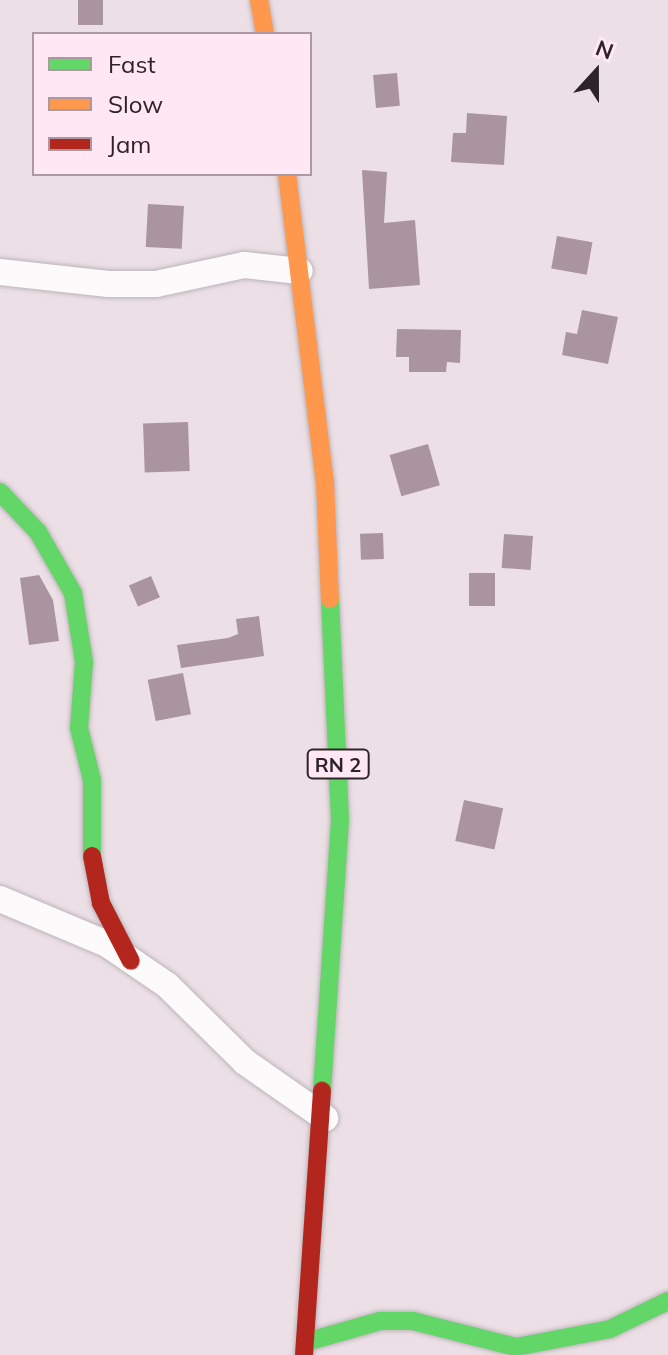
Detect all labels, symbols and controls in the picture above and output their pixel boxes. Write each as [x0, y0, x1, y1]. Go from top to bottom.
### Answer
legend [32, 32, 312, 176]
north arrow [556, 32, 636, 112]
text: N [592, 34, 617, 66]
text: Fast [108, 49, 156, 79]
text: Slow [108, 89, 163, 119]
text: Jam [108, 129, 151, 159]
road number: RN 2 [306, 748, 370, 780]

